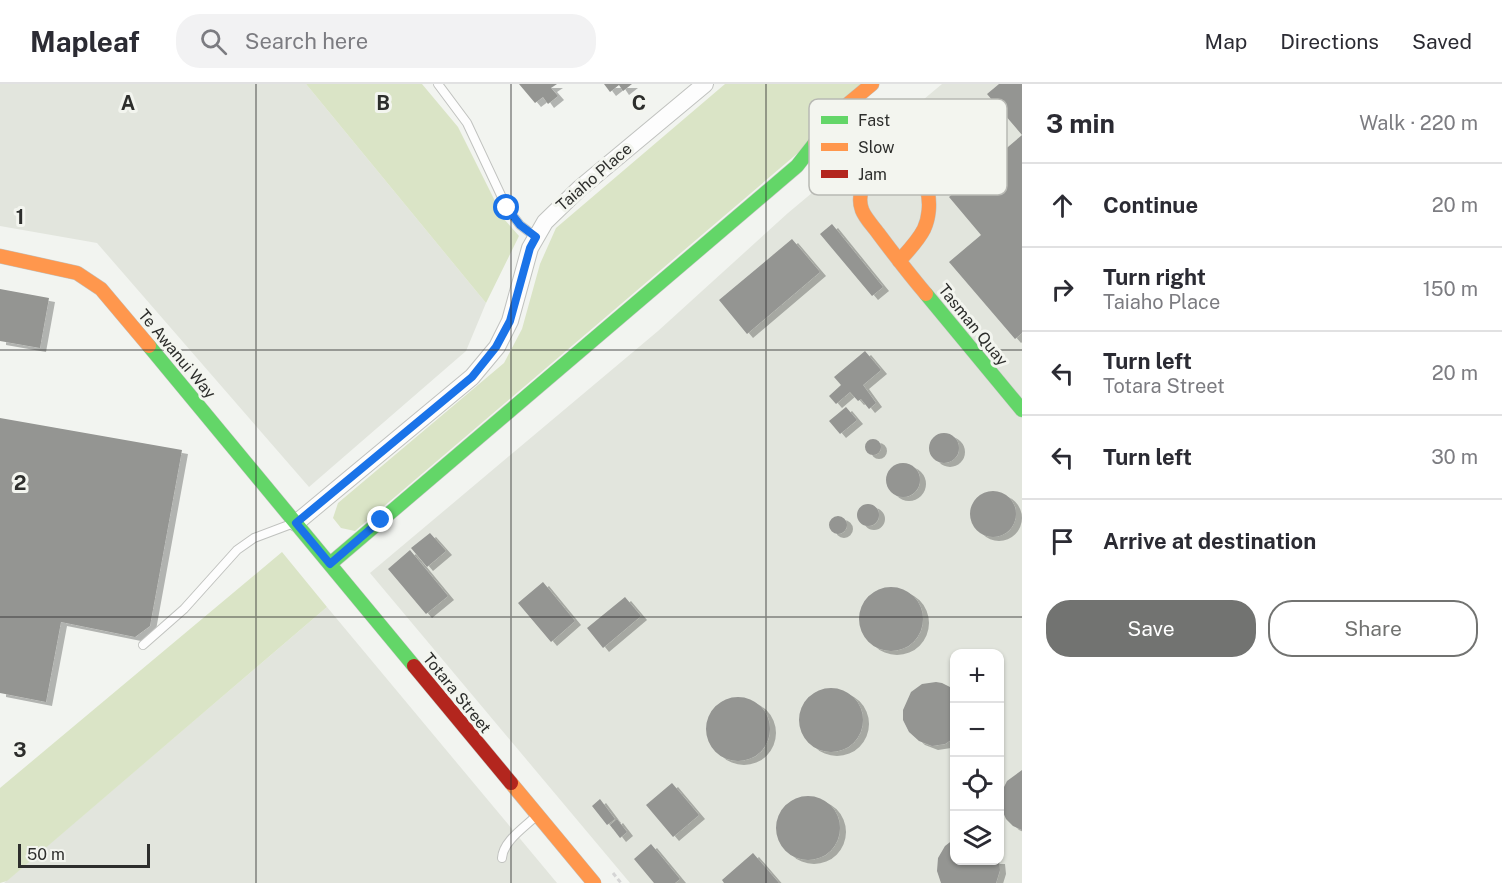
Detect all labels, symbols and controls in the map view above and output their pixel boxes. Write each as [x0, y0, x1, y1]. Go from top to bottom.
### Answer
search box [176, 14, 596, 68]
text: Mapleaf [30, 25, 140, 58]
icon: search [197, 25, 230, 58]
text: Search here [245, 28, 368, 54]
text: Map [1205, 29, 1247, 54]
text: Directions [1280, 29, 1379, 54]
text: Saved [1412, 29, 1472, 54]
text: A [121, 91, 135, 115]
text: B [376, 91, 390, 115]
text: C [632, 91, 646, 115]
legend [809, 99, 1007, 195]
text: 3 min [1046, 108, 1115, 139]
text: Fast [858, 111, 890, 130]
text: Walk · 220 m [1359, 111, 1478, 135]
text: Slow [858, 138, 895, 157]
street label: Taiaho Place [552, 139, 636, 215]
text: Jam [858, 165, 887, 184]
icon: ahead [1046, 189, 1079, 222]
text: Continue [1103, 192, 1198, 218]
text: 20 m [1432, 193, 1478, 217]
route start [493, 194, 519, 220]
text: 1 [16, 205, 24, 229]
text: Turn right [1103, 264, 1206, 290]
icon: right [1046, 273, 1079, 306]
text: 150 m [1423, 277, 1478, 301]
street label: Tasman Quay [934, 280, 1012, 370]
text: Taiaho Place [1103, 290, 1220, 314]
street label: Te Awanui Way [134, 306, 220, 403]
text: Turn left [1103, 348, 1192, 374]
icon: left [1046, 357, 1079, 390]
text: 20 m [1432, 361, 1478, 385]
text: Totara Street [1103, 374, 1225, 398]
icon: left [1046, 441, 1079, 474]
text: Turn left [1103, 444, 1192, 470]
text: 30 m [1431, 445, 1478, 469]
text: 2 [14, 471, 26, 495]
route end [367, 506, 393, 532]
icon: arrive [1046, 525, 1079, 558]
text: Arrive at destination [1103, 528, 1316, 554]
button: Save [1046, 600, 1256, 657]
button: Share [1268, 600, 1478, 657]
street label: Totara Street [419, 649, 495, 737]
map controls [950, 649, 1004, 865]
button: + [950, 649, 1004, 703]
button: − [950, 703, 1004, 757]
text: 3 [13, 738, 27, 762]
button: locate [950, 757, 1004, 811]
button: layers [950, 811, 1004, 865]
scale bar [18, 841, 150, 868]
text: 50 m [27, 845, 65, 864]

